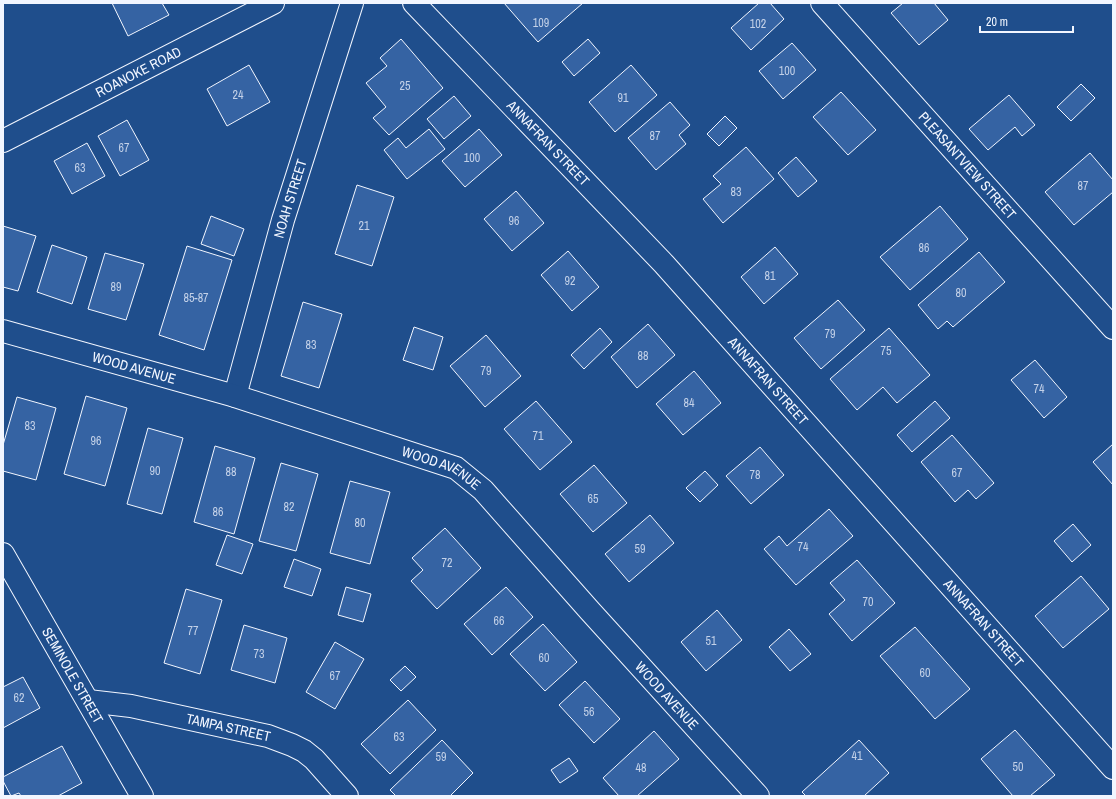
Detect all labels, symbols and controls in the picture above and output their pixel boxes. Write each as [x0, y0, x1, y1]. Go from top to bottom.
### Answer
scale bar [980, 8, 1073, 34]
text: 20 m [986, 14, 1008, 30]
house number: 109 [533, 15, 549, 31]
house number: 102 [750, 16, 766, 32]
street label: ROANOKE ROAD [92, 42, 184, 101]
house number: 100 [779, 63, 795, 79]
house number: 25 [400, 78, 411, 94]
house number: 24 [233, 87, 244, 103]
house number: 91 [618, 90, 629, 106]
street label: ANNAFRAN STREET [502, 96, 593, 190]
street label: PLEASANTVIEW STREET [915, 108, 1020, 223]
house number: 87 [650, 128, 661, 144]
house number: 67 [119, 140, 130, 156]
house number: 100 [464, 150, 480, 166]
street label: NOAH STREET [270, 157, 311, 240]
house number: 63 [75, 160, 85, 176]
house number: 87 [1078, 178, 1089, 194]
house number: 83 [731, 184, 741, 200]
house number: 96 [509, 213, 519, 229]
house number: 21 [359, 218, 370, 234]
house number: 86 [919, 240, 929, 256]
house number: 81 [765, 268, 776, 284]
house number: 92 [565, 273, 575, 289]
house number: 89 [111, 279, 121, 295]
house number: 80 [956, 285, 966, 301]
house number: 85-87 [183, 290, 209, 306]
house number: 79 [825, 326, 835, 342]
street label: ANNAFRAN STREET [724, 332, 812, 429]
house number: 83 [306, 337, 316, 353]
house number: 75 [881, 343, 892, 359]
street label: WOOD AVENUE [90, 347, 178, 388]
house number: 88 [638, 348, 648, 364]
house number: 79 [481, 363, 491, 379]
house number: 74 [1034, 381, 1045, 397]
house number: 84 [684, 395, 695, 411]
house number: 83 [25, 418, 35, 434]
house number: 71 [533, 428, 544, 444]
house number: 96 [91, 433, 101, 449]
street label: WOOD AVENUE [400, 442, 485, 494]
house number: 90 [150, 463, 160, 479]
house number: 88 [226, 464, 236, 480]
house number: 67 [952, 465, 963, 481]
house number: 78 [750, 467, 760, 483]
house number: 65 [588, 491, 599, 507]
house number: 82 [284, 499, 294, 515]
house number: 86 [213, 504, 223, 520]
house number: 80 [355, 515, 365, 531]
house number: 74 [798, 539, 809, 555]
house number: 59 [635, 541, 645, 557]
house number: 72 [442, 555, 452, 571]
street label: ANNAFRAN STREET [939, 574, 1028, 671]
house number: 70 [863, 594, 873, 610]
house number: 66 [494, 613, 504, 629]
house number: 77 [188, 623, 199, 639]
street label: SEMINOLE STREET [38, 624, 107, 727]
house number: 51 [706, 633, 717, 649]
house number: 73 [254, 646, 264, 662]
house number: 60 [539, 650, 549, 666]
street label: WOOD AVENUE [631, 658, 702, 733]
house number: 60 [920, 665, 930, 681]
house number: 67 [330, 668, 341, 684]
house number: 62 [14, 690, 24, 706]
house number: 56 [584, 704, 594, 720]
street label: TAMPA STREET [185, 709, 272, 745]
house number: 63 [394, 729, 404, 745]
house number: 41 [852, 748, 863, 764]
house number: 59 [436, 749, 446, 765]
house number: 50 [1013, 759, 1023, 775]
house number: 48 [636, 760, 646, 776]

